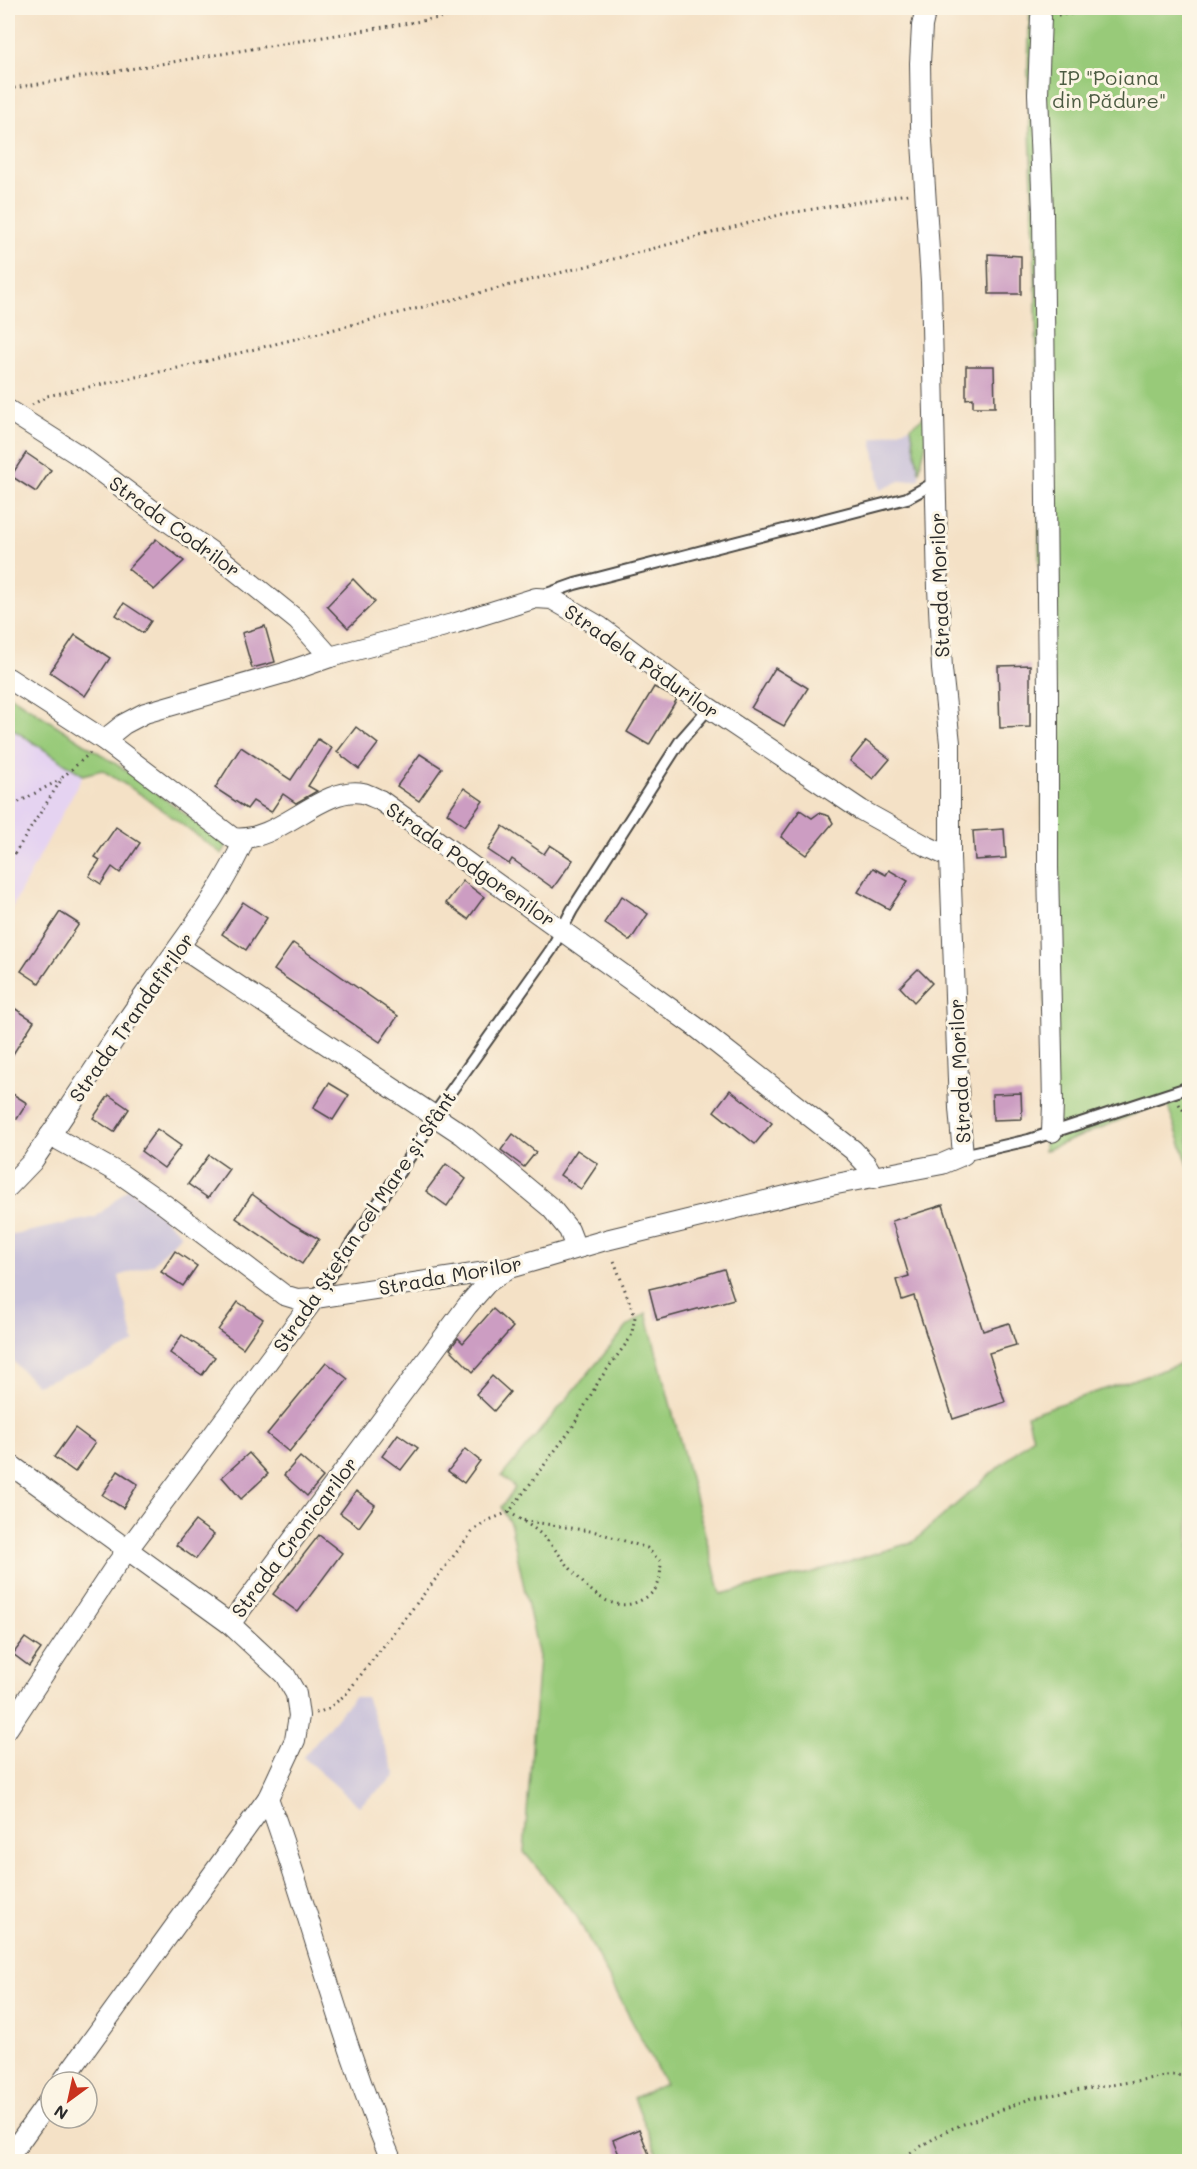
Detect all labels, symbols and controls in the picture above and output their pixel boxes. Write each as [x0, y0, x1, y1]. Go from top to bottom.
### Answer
park label: IP "Poiana din Pădure" [1052, 64, 1166, 113]
street label: Strada Codrilor [104, 470, 246, 582]
street label: Strada Morilor [923, 512, 955, 658]
street label: Stradela Pădurilor [560, 598, 724, 724]
street label: Strada Podgorenilor [381, 796, 561, 932]
street label: Strada Trandafirilor [63, 927, 199, 1107]
street label: Strada Morilor [942, 998, 976, 1144]
street label: Strada Ștefan cel Mare și Sfânt [267, 1085, 462, 1357]
street label: Strada Morilor [376, 1250, 524, 1300]
street label: Strada Cronicarilor [225, 1451, 363, 1623]
north arrow [39, 2070, 99, 2130]
text: N [50, 2101, 71, 2125]

